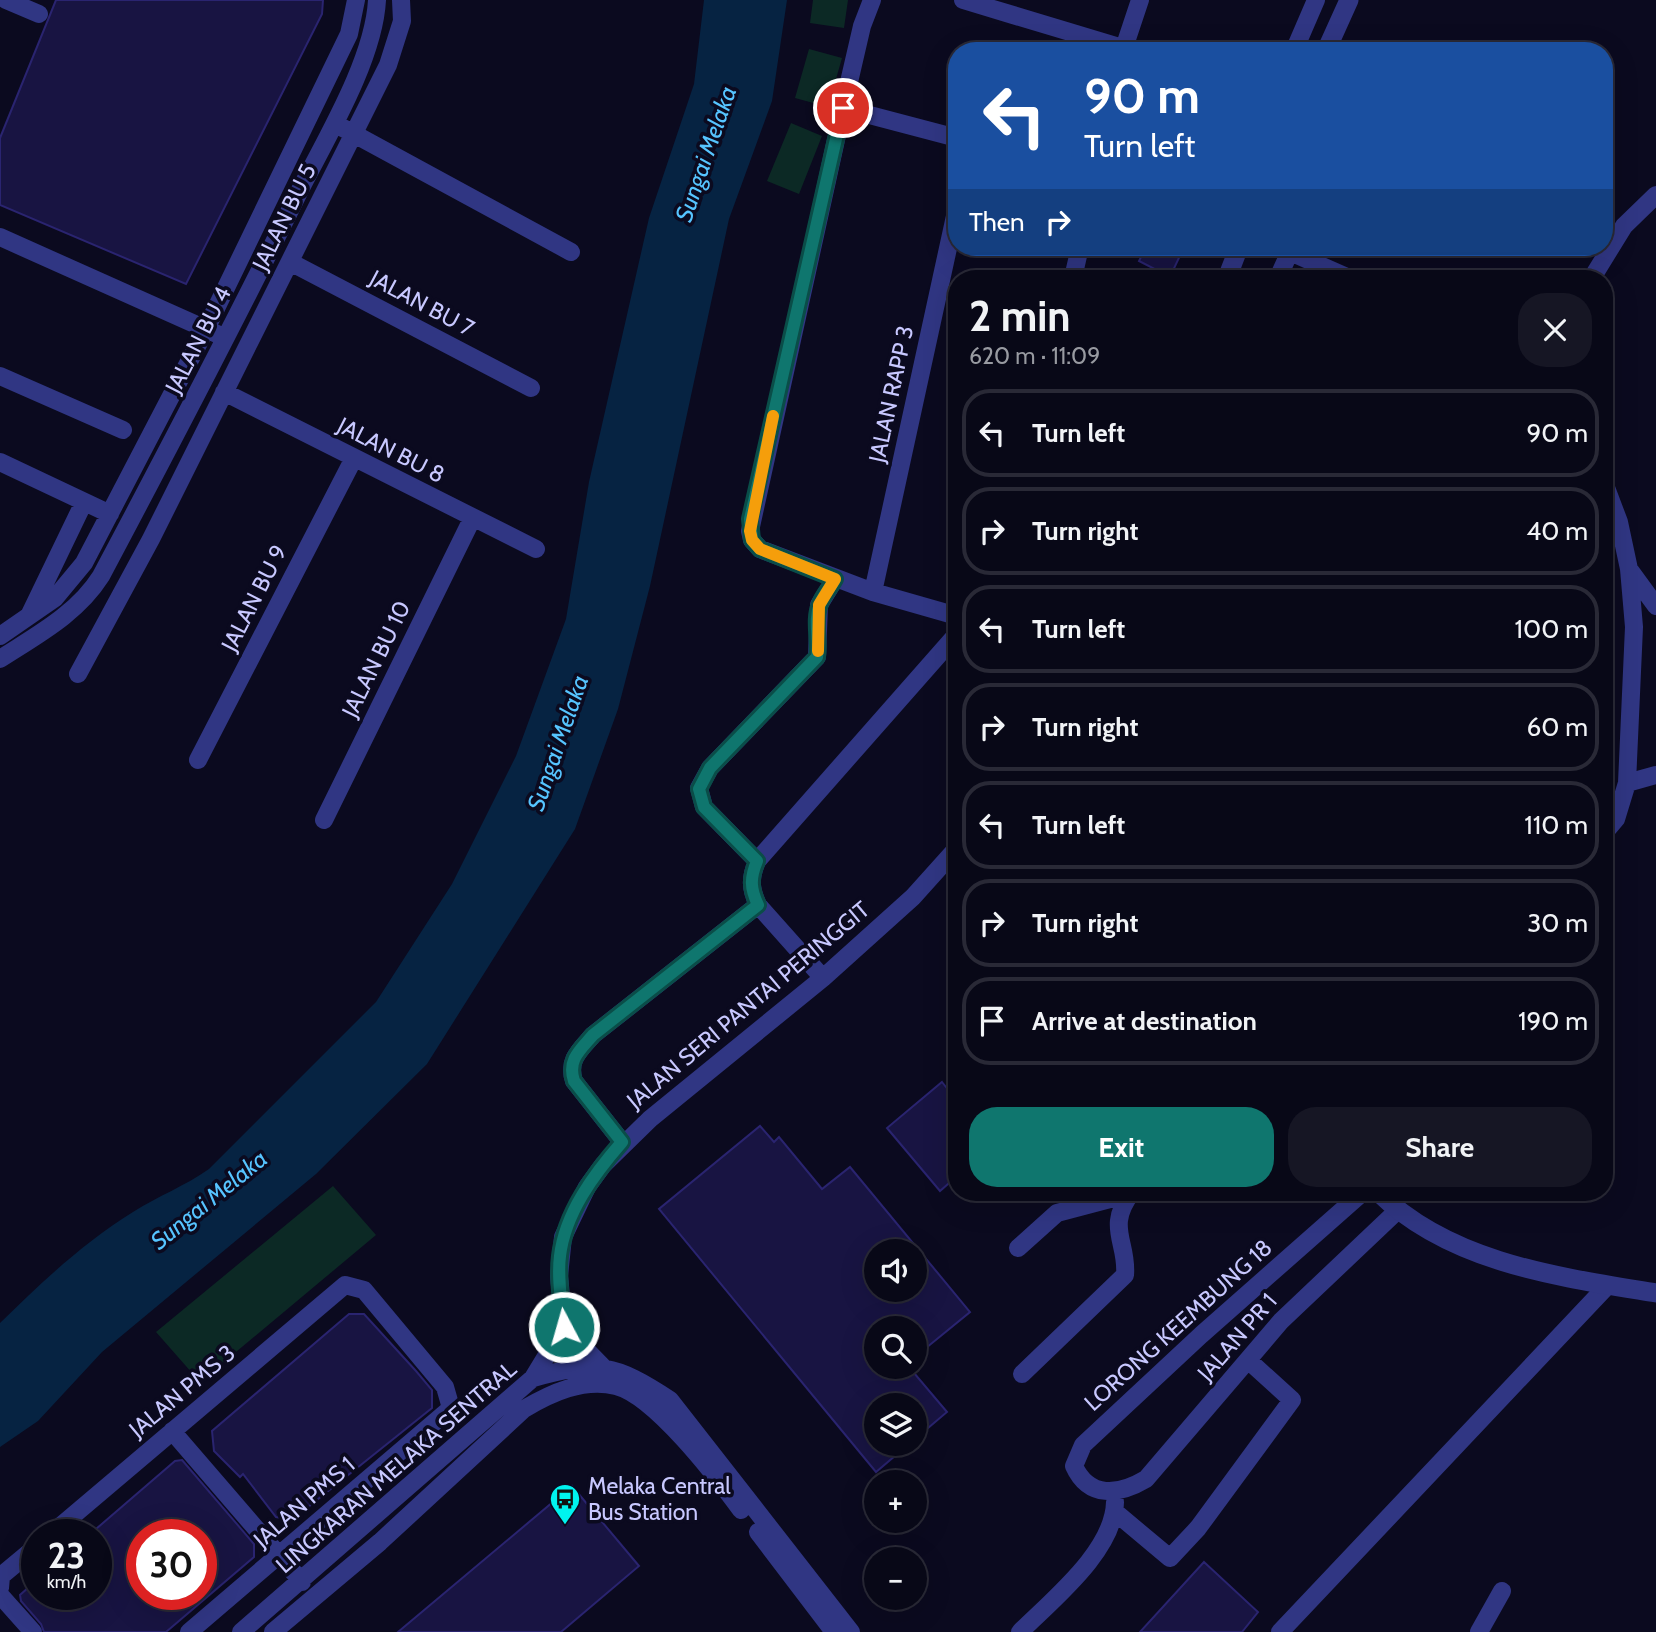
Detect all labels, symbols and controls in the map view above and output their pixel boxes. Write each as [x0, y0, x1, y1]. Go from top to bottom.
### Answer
text: 90 m [1084, 66, 1200, 125]
icon: left [969, 70, 1060, 161]
pin [813, 78, 873, 138]
water label: Sungai Melaka [669, 82, 742, 225]
icon: arrive [824, 89, 862, 127]
text: Turn left [1084, 126, 1195, 165]
street label: JALAN BU 5 [246, 159, 322, 276]
icon: right [1039, 203, 1077, 241]
text: Then [969, 206, 1025, 238]
street label: JALAN BU 7 [364, 263, 479, 342]
street label: JALAN BU 4 [159, 282, 237, 399]
text: 2 min [969, 290, 1070, 342]
button: close [1518, 293, 1592, 367]
street label: JALAN RAPP 3 [863, 323, 919, 466]
text: 620 m · 11:09 [969, 342, 1100, 370]
street label: JALAN BU 8 [332, 411, 449, 489]
icon: left [973, 414, 1011, 452]
text: Turn left [1032, 417, 1125, 449]
text: 90 m [1526, 417, 1588, 449]
icon: right [973, 512, 1011, 550]
text: Turn right [1032, 515, 1138, 547]
text: 40 m [1526, 515, 1588, 547]
street label: JALAN BU 9 [215, 540, 293, 657]
street label: JALAN BU 10 [335, 596, 416, 723]
icon: left [973, 610, 1011, 648]
text: Turn left [1032, 613, 1125, 645]
text: 100 m [1515, 613, 1588, 645]
water label: Sungai Melaka [521, 671, 594, 814]
icon: right [973, 708, 1011, 746]
text: Turn right [1032, 711, 1138, 743]
text: 60 m [1526, 711, 1588, 743]
icon: left [973, 806, 1011, 844]
text: Turn left [1032, 809, 1125, 841]
text: 110 m [1524, 809, 1588, 841]
street label: JALAN SERI PANTAI PERINGGIT [620, 895, 875, 1115]
icon: right [973, 904, 1011, 942]
text: Turn right [1032, 907, 1138, 939]
text: 30 m [1527, 907, 1588, 939]
icon: arrive [973, 1002, 1011, 1040]
text: Arrive at destination [1032, 1005, 1257, 1037]
text: 190 m [1518, 1005, 1588, 1037]
button: Exit [969, 1107, 1274, 1187]
button: Share [1288, 1107, 1592, 1187]
water label: Sungai Melaka [145, 1144, 273, 1255]
street label: LORONG KEEMBUNG 18 [1078, 1233, 1278, 1417]
map controls [864, 1239, 927, 1610]
button: sound [864, 1239, 927, 1302]
street label: JALAN PR 1 [1191, 1288, 1283, 1387]
position arrow [527, 1290, 601, 1364]
button: search [864, 1316, 927, 1379]
street label: JALAN PMS 3 [123, 1339, 241, 1444]
street label: LINGKARAN MELAKA SENTRAL [270, 1355, 522, 1579]
button: layers [864, 1393, 927, 1456]
street label: JALAN PMS 1 [247, 1450, 360, 1554]
button: + [864, 1470, 927, 1533]
place label: Melaka Central Bus Station [588, 1472, 731, 1526]
bus stop icon: Melaka Central Bus Station [548, 1482, 582, 1526]
speed limit sign: 30 [126, 1519, 217, 1610]
text: 23 [48, 1534, 85, 1577]
button: − [864, 1547, 927, 1610]
text: km/h [47, 1571, 86, 1593]

